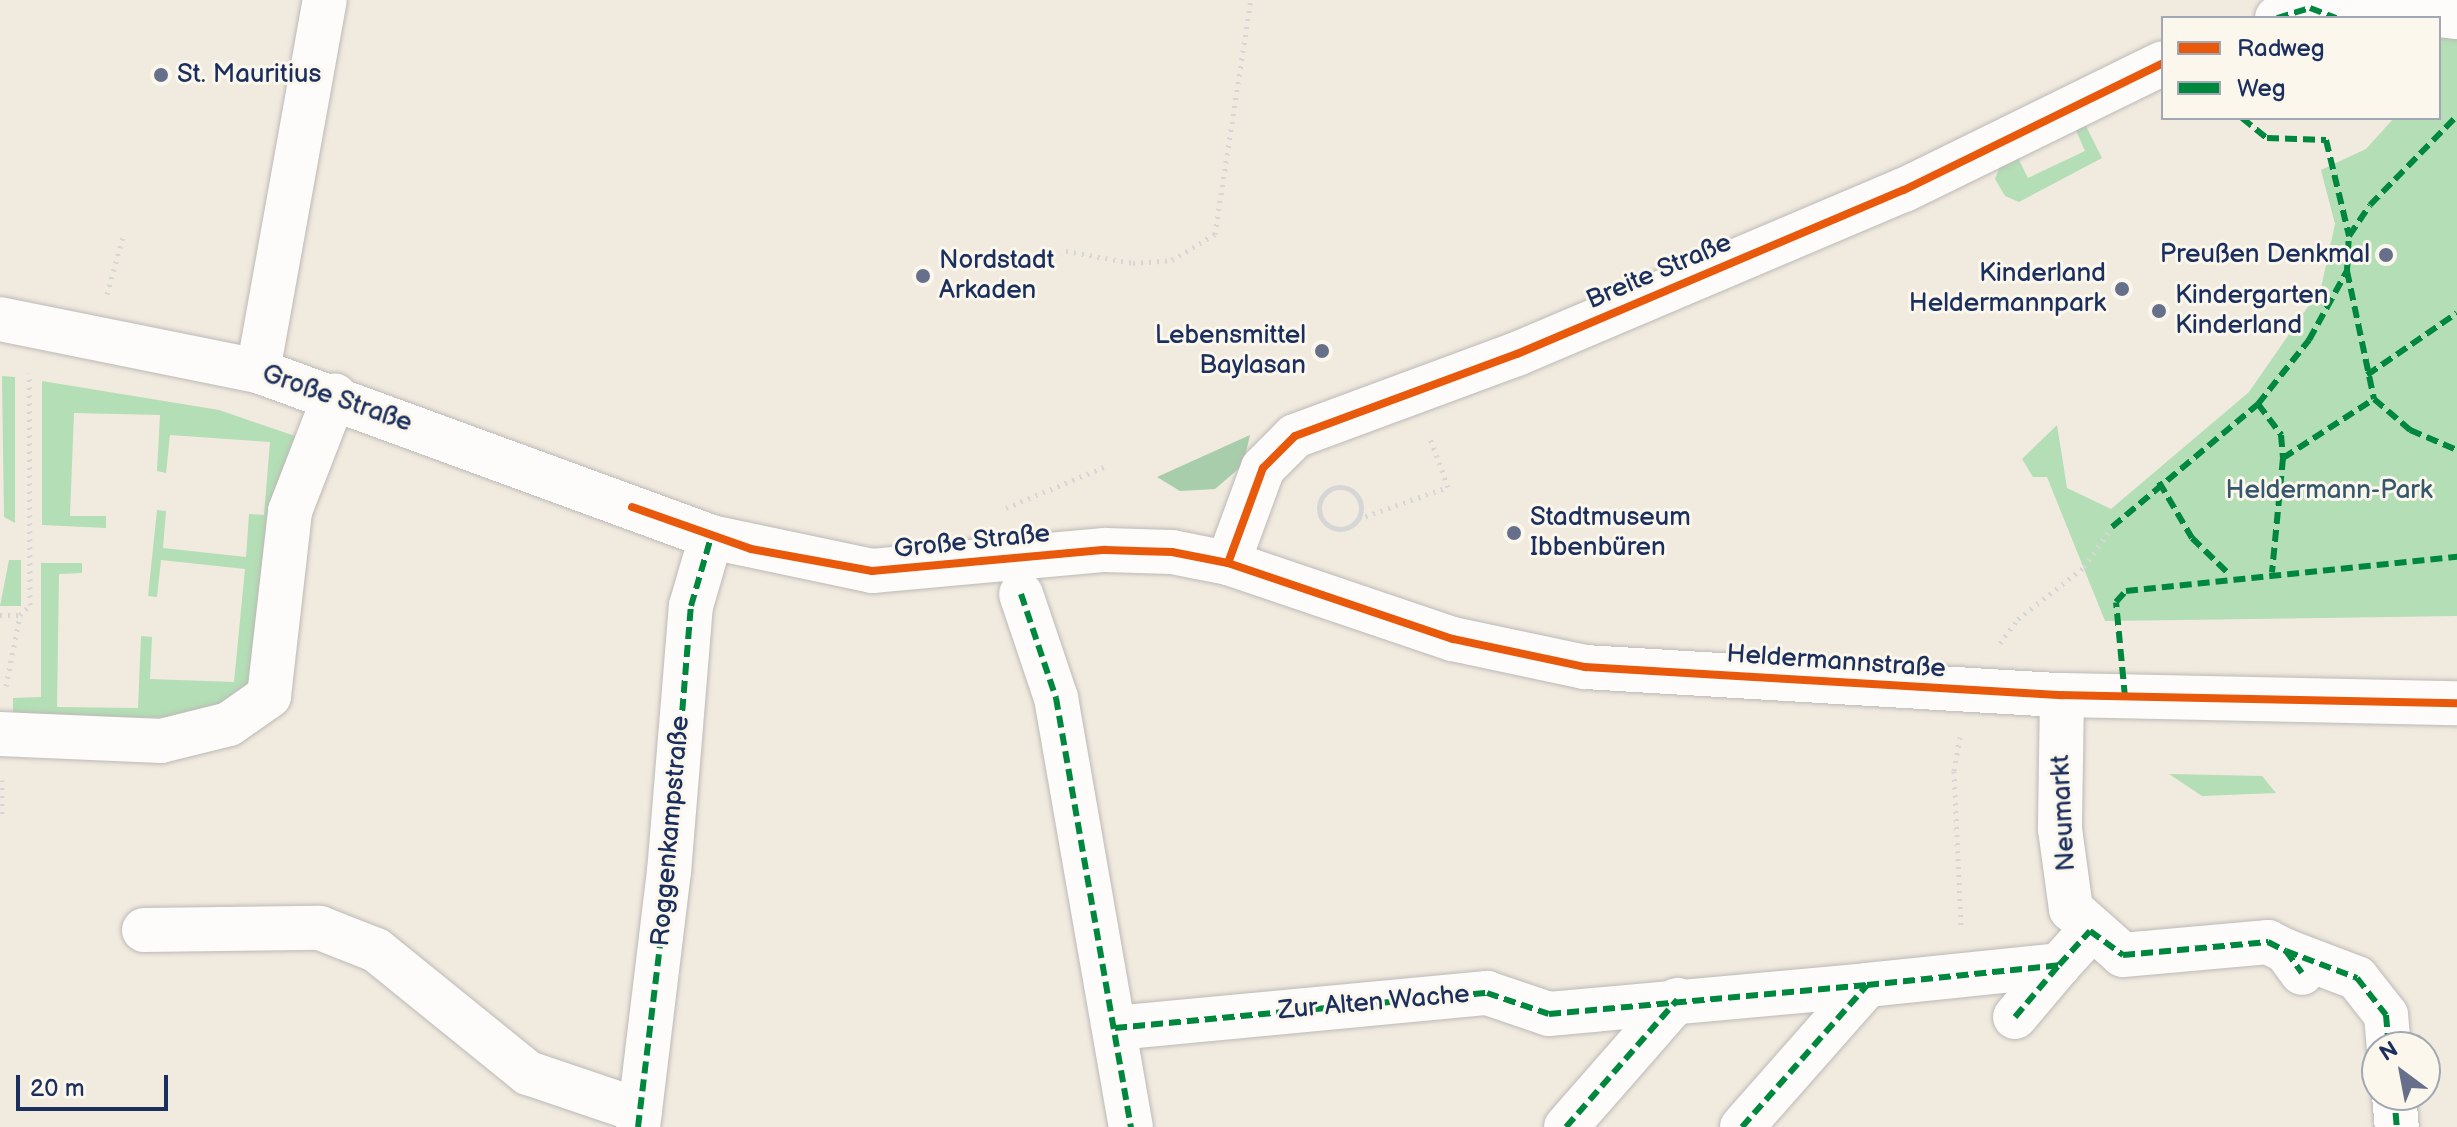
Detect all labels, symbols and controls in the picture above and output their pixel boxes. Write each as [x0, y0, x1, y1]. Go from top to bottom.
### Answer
legend [2161, 16, 2441, 120]
text: Radweg [2237, 34, 2324, 63]
place label: St. Mauritius [177, 59, 321, 91]
marker: St. Mauritius [152, 66, 170, 84]
text: Weg [2237, 74, 2286, 103]
street label: Breite Straße [1582, 227, 1736, 317]
place label: Preußen Denkmal [2160, 239, 2370, 271]
place label: Nordstadt Arkaden [939, 245, 1055, 306]
marker: Preußen Denkmal [2377, 246, 2395, 264]
place label: Kinderland Heldermannpark [1909, 258, 2106, 320]
marker: Nordstadt Arkaden [914, 267, 932, 285]
marker: Kinderland Heldermannpark [2113, 280, 2131, 298]
place label: Kindergarten Kinderland [2175, 280, 2328, 342]
marker: Kindergarten Kinderland [2150, 302, 2168, 320]
place label: Lebensmittel Baylasan [1155, 320, 1306, 382]
marker: Lebensmittel Baylasan [1313, 342, 1331, 360]
street label: Große Straße [258, 359, 416, 439]
park label: Heldermann-Park [2226, 475, 2432, 507]
place label: Stadtmuseum Ibbenbüren [1530, 502, 1691, 564]
street label: Große Straße [892, 518, 1052, 566]
marker: Stadtmuseum Ibbenbüren [1505, 524, 1523, 542]
street label: Heldermannstraße [1725, 639, 1947, 685]
street label: Roggenkampstraße [645, 714, 697, 948]
street label: Neumarkt [2045, 754, 2083, 872]
street label: Zur Alten Wache [1277, 979, 1471, 1027]
north arrow [2361, 1031, 2441, 1111]
text: N [2375, 1036, 2403, 1068]
scale bar [20, 1059, 172, 1109]
text: 20 m [30, 1074, 85, 1103]

